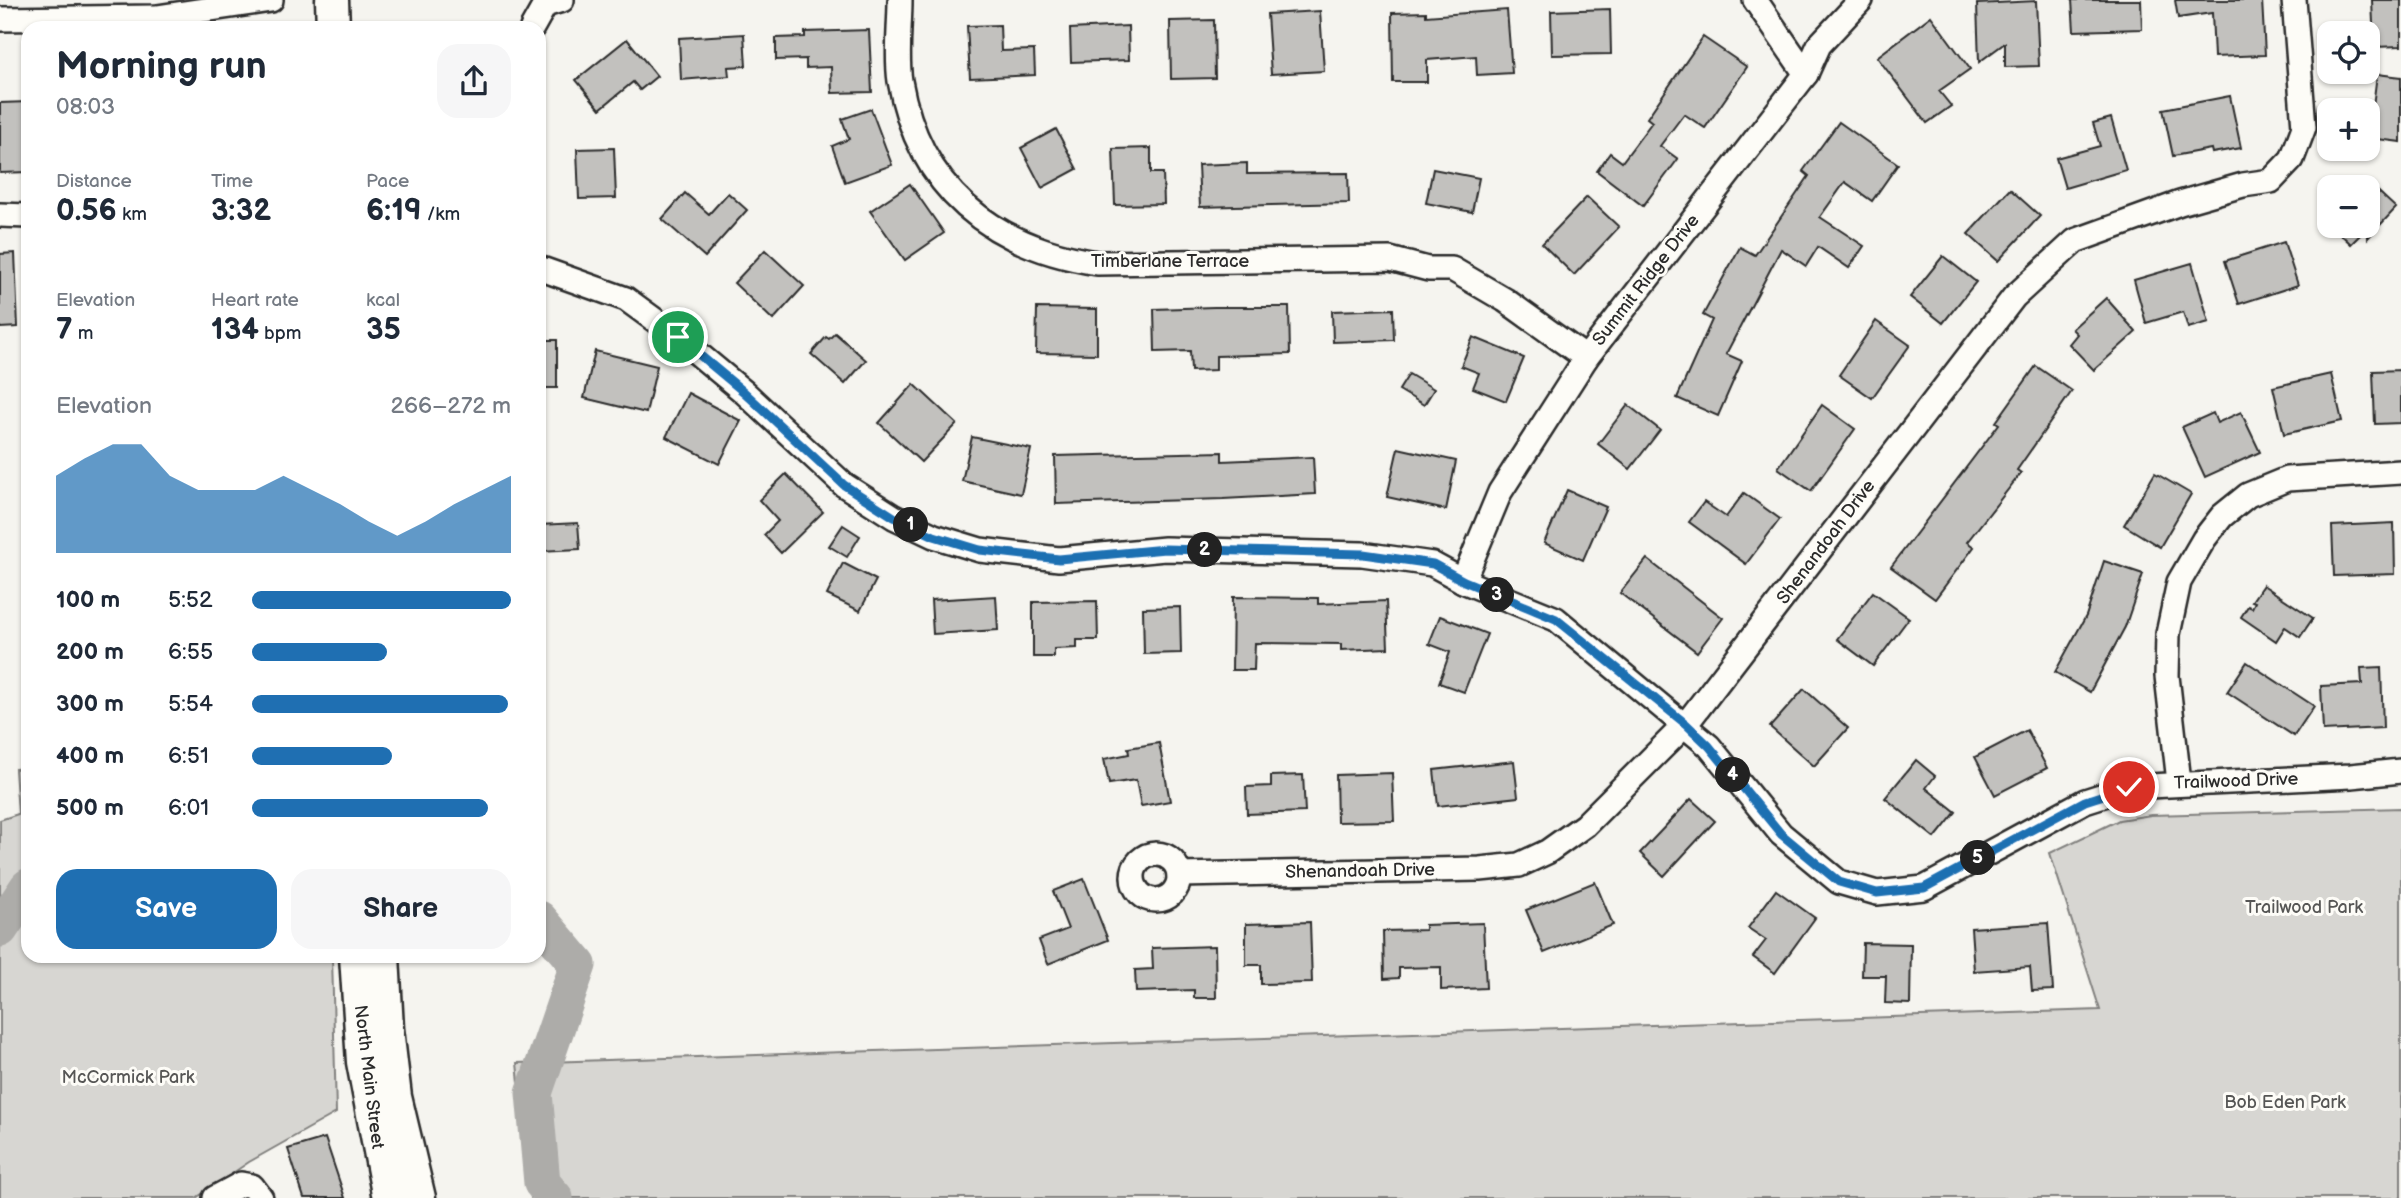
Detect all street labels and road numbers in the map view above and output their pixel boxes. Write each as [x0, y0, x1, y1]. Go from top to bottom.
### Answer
street label: Summit Ridge Drive [1588, 210, 1704, 350]
street label: Timberlane Terrace [1091, 251, 1250, 272]
street label: Shenandoah Drive [1773, 476, 1880, 608]
street label: Trailwood Drive [2173, 768, 2299, 794]
street label: Shenandoah Drive [1285, 859, 1435, 883]
street label: North Main Street [350, 1004, 388, 1151]

